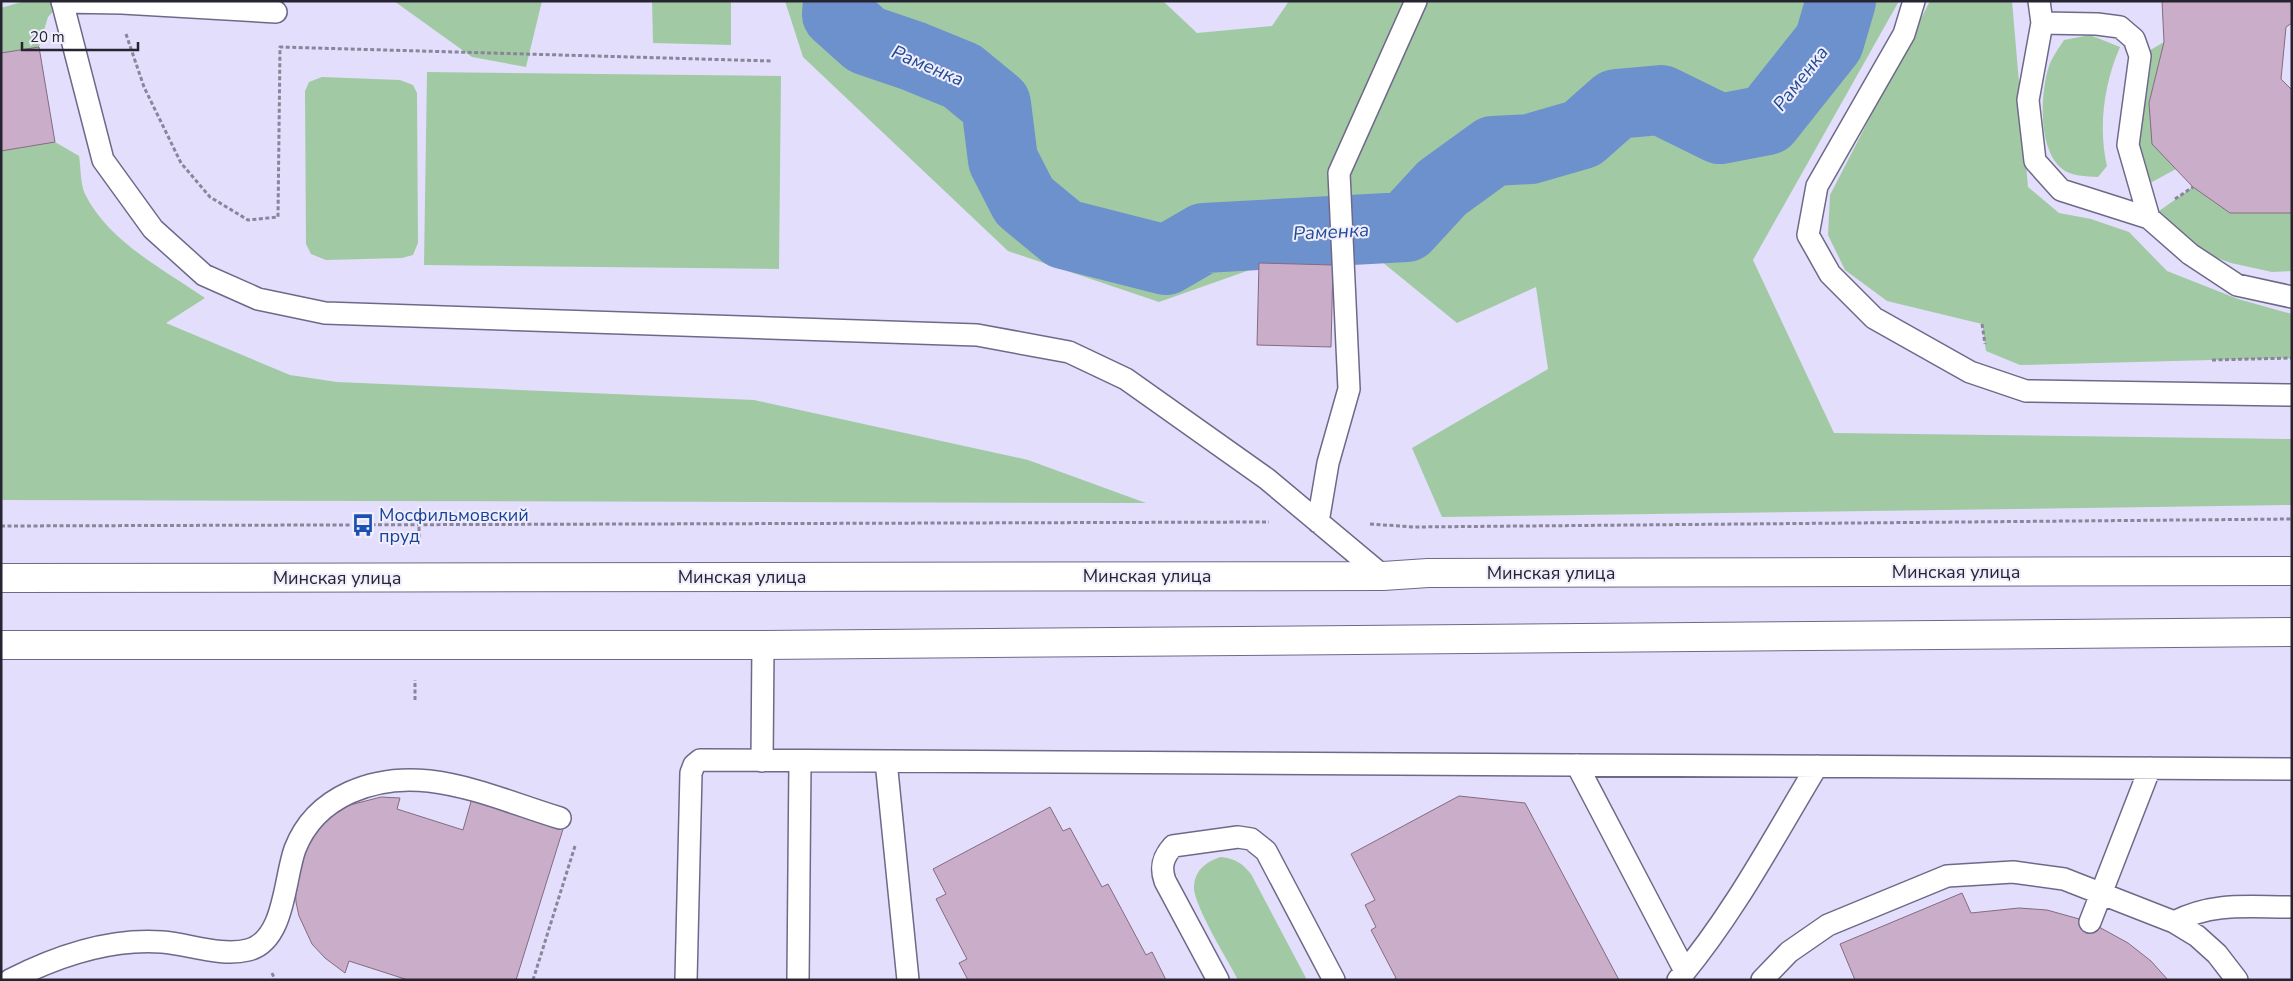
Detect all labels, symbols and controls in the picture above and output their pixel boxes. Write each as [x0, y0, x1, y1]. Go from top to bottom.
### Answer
scale bar [22, 20, 139, 52]
text: 20 m [30, 27, 65, 47]
water label: Раменка [887, 39, 968, 93]
water label: Раменка [1767, 41, 1835, 117]
water label: Раменка [1292, 217, 1370, 247]
place label: Мосфильмовский пруд [379, 503, 529, 548]
bus stop icon: Мосфильмовский пруд [350, 512, 376, 538]
street label: Минская улица [1892, 560, 2020, 584]
street label: Минская улица [1487, 561, 1615, 585]
street label: Минская улица [1083, 564, 1211, 588]
street label: Минская улица [678, 565, 806, 589]
street label: Минская улица [273, 566, 401, 590]

